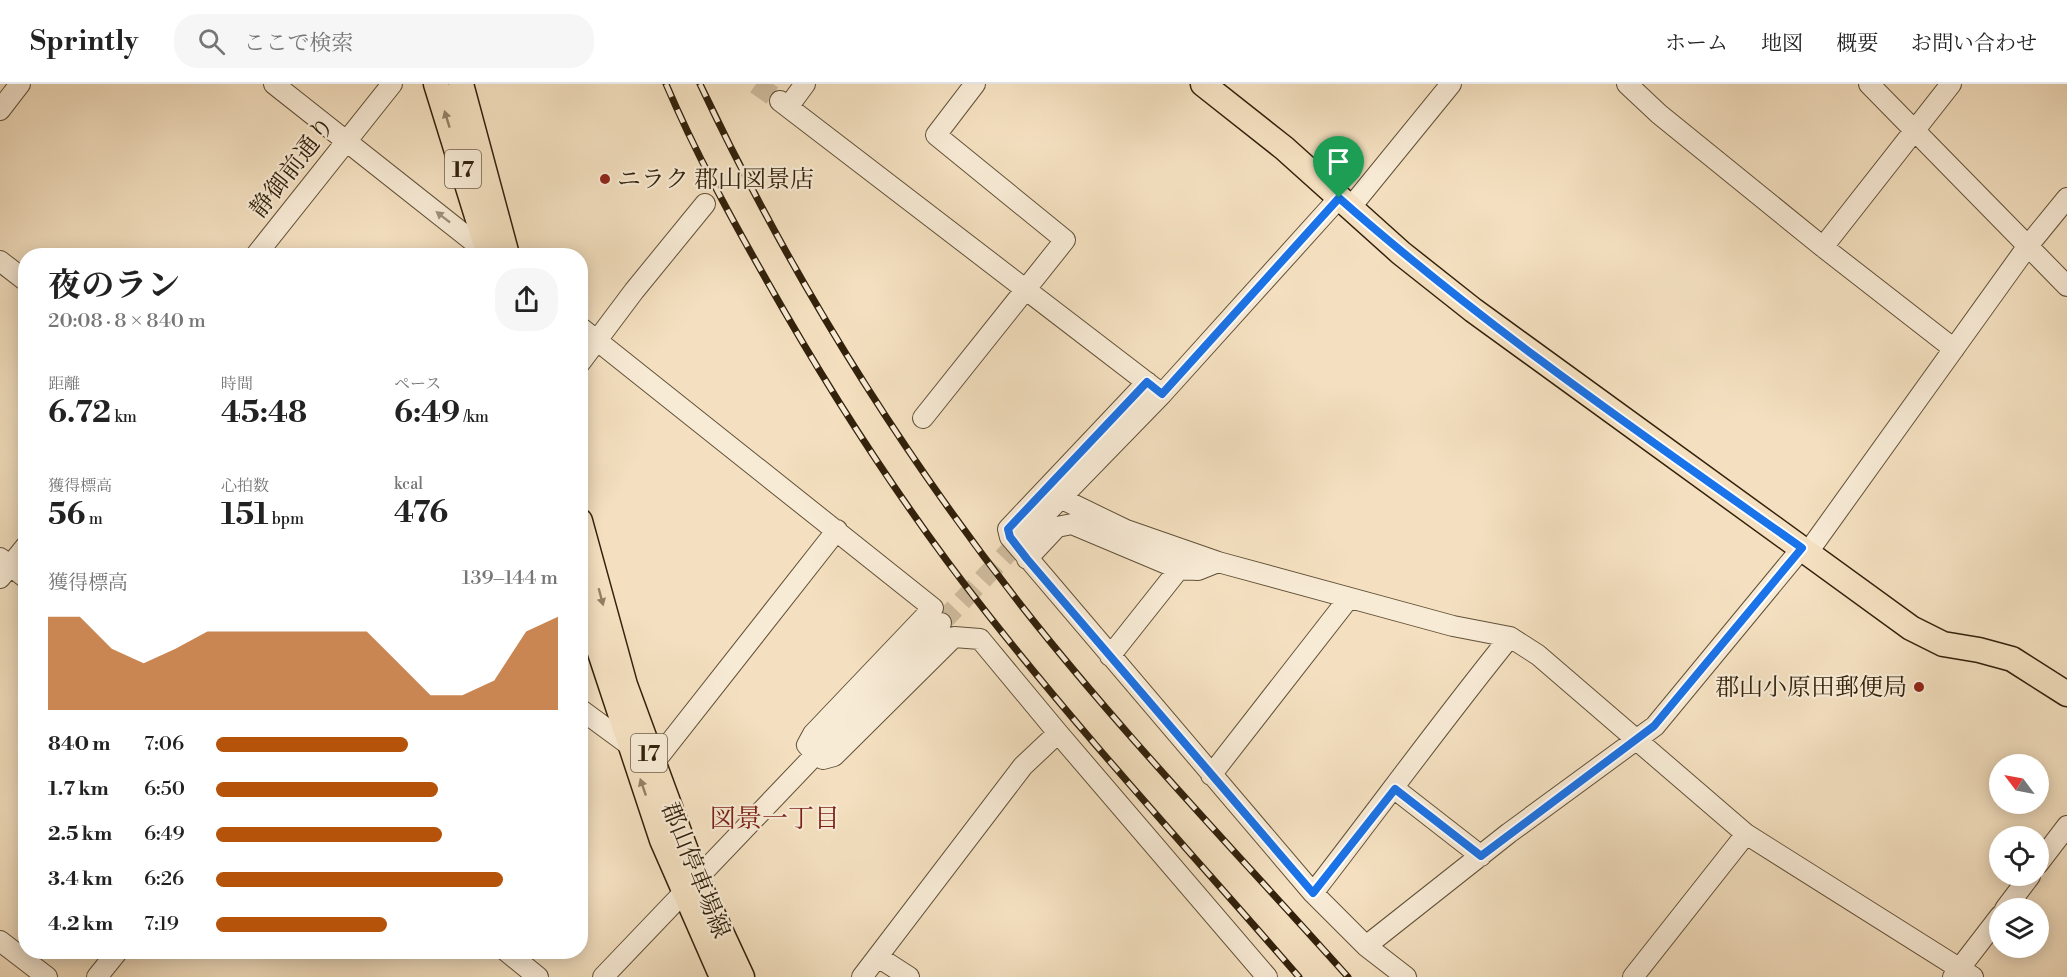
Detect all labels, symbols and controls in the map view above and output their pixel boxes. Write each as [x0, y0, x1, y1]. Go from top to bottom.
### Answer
search box [174, 14, 594, 68]
text: Sprintly [30, 24, 138, 59]
icon: search [195, 25, 228, 58]
text: ここで検索 [243, 30, 353, 57]
text: ホーム [1665, 31, 1728, 57]
text: 地図 [1761, 31, 1803, 57]
text: 概要 [1836, 31, 1878, 57]
text: お問い合わせ [1911, 31, 2037, 57]
one-way arrow [442, 110, 451, 128]
street label: 静御前通り [244, 111, 342, 224]
pin [1313, 136, 1364, 198]
icon: arrive [1322, 145, 1355, 178]
road number: 17 [445, 150, 481, 188]
place label: ニラク 郡山図景店 [617, 165, 814, 195]
marker: ニラク 郡山図景店 [598, 172, 612, 186]
one-way arrow [435, 211, 451, 224]
text: 夜のラン [48, 266, 180, 307]
button: share [495, 268, 558, 331]
text: 20:08 · 8 × 840 m [48, 309, 206, 334]
text: 距離 [48, 374, 80, 394]
text: 時間 [221, 374, 253, 394]
text: ペース [394, 374, 441, 394]
text: 6.72 [48, 394, 111, 432]
text: 45:48 [221, 394, 307, 432]
text: 6:49 [394, 394, 460, 432]
text: km [111, 407, 137, 427]
text: /km [460, 407, 489, 427]
text: kcal [394, 474, 423, 494]
text: 獲得標高 [48, 476, 112, 496]
text: 心拍数 [221, 476, 269, 496]
text: 476 [394, 494, 448, 532]
text: 56 [48, 496, 86, 534]
text: 151 [221, 496, 268, 534]
text: m [86, 509, 103, 529]
text: bpm [268, 509, 304, 529]
text: 139–144 m [462, 566, 558, 591]
text: 獲得標高 [48, 571, 128, 596]
one-way arrow [597, 588, 607, 607]
place label: 郡山小原田郵便局 [1715, 673, 1907, 703]
marker: 郡山小原田郵便局 [1912, 680, 1926, 694]
text: 840 m [48, 732, 110, 757]
text: 7:06 [144, 732, 184, 757]
road number: 17 [631, 734, 667, 772]
north arrow [1989, 754, 2049, 814]
map controls [1989, 754, 2049, 958]
text: 1.7 km [48, 777, 109, 802]
text: 6:50 [144, 777, 185, 802]
one-way arrow [638, 778, 648, 796]
street label: 郡山停車場線 [654, 798, 736, 943]
district label: 図景一丁目 [710, 803, 840, 835]
text: 2.5 km [48, 822, 112, 847]
text: 6:49 [144, 822, 185, 847]
button: locate [1989, 826, 2049, 886]
text: 3.4 km [48, 867, 113, 892]
text: 6:26 [144, 867, 184, 892]
button: layers [1989, 898, 2049, 958]
text: 4.2 km [48, 912, 113, 937]
text: 7:19 [144, 912, 179, 937]

